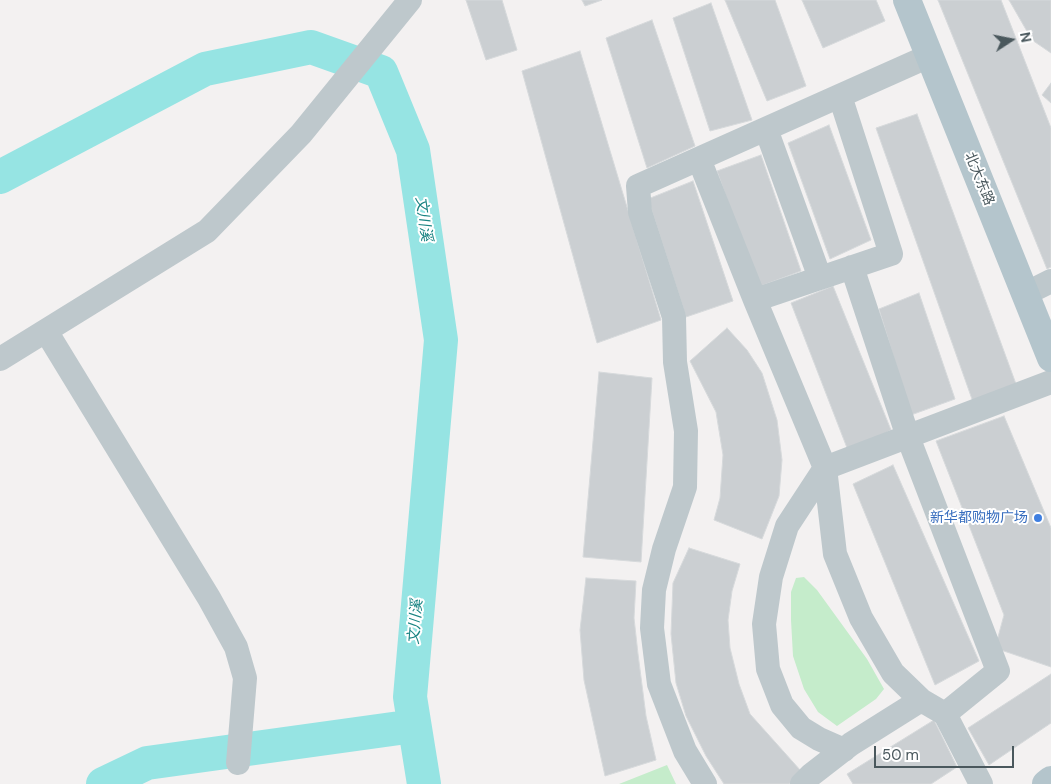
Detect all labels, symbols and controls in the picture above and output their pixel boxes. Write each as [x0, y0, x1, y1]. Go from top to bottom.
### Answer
north arrow [986, 15, 1036, 65]
text: N [1016, 30, 1036, 44]
street label: 北大东路 [961, 150, 997, 208]
water label: 文川溪 [411, 195, 435, 243]
place label: 新华都购物广场 [930, 510, 1028, 526]
marker: 新华都购物广场 [1032, 512, 1044, 524]
water label: 文川溪 [405, 599, 427, 645]
scale bar [876, 736, 1016, 768]
text: 50 m [882, 745, 919, 765]

